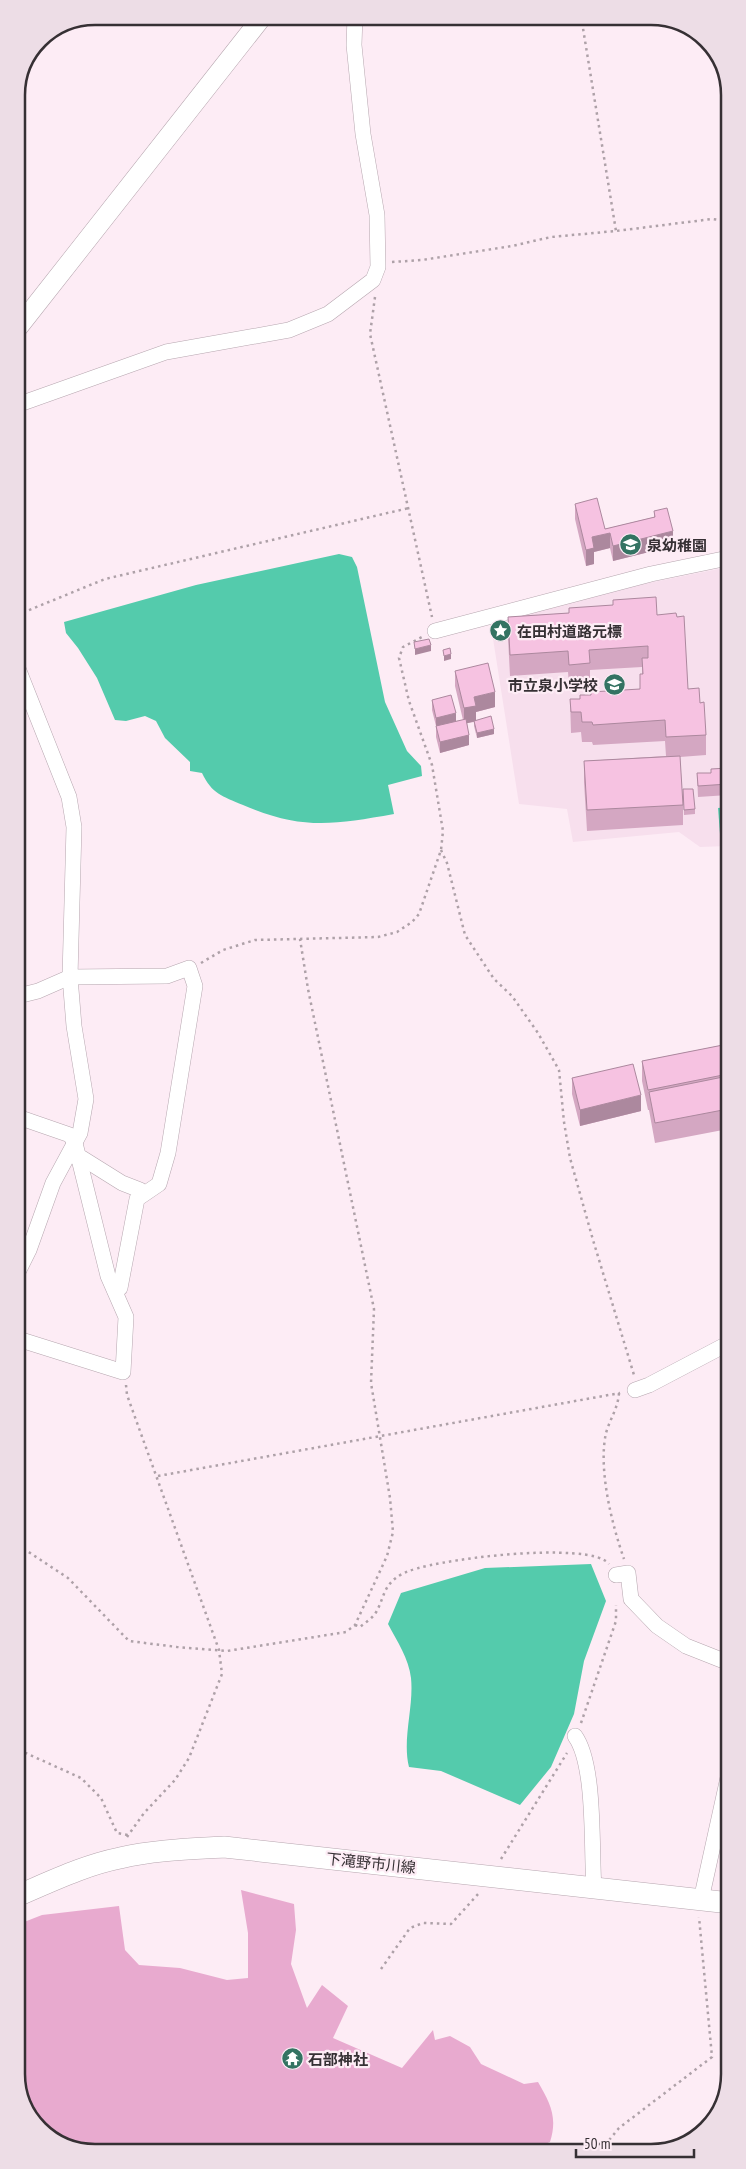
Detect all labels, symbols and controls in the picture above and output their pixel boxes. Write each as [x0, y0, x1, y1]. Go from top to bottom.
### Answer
school or university icon: 泉幼稚園 [619, 533, 643, 557]
place label: 泉幼稚園 [647, 536, 707, 555]
place icon: 在田村道路元標 [489, 619, 513, 643]
place label: 在田村道路元標 [517, 622, 622, 641]
school or university icon: 市立泉小学校 [602, 673, 626, 697]
place label: 市立泉小学校 [508, 676, 598, 695]
street label: 下滝野市川線 [325, 1849, 417, 1877]
temple icon: 石部神社 [280, 2047, 304, 2071]
place label: 石部神社 [308, 2050, 368, 2069]
scale bar [576, 2126, 694, 2158]
text: 50 m [584, 2134, 610, 2153]

